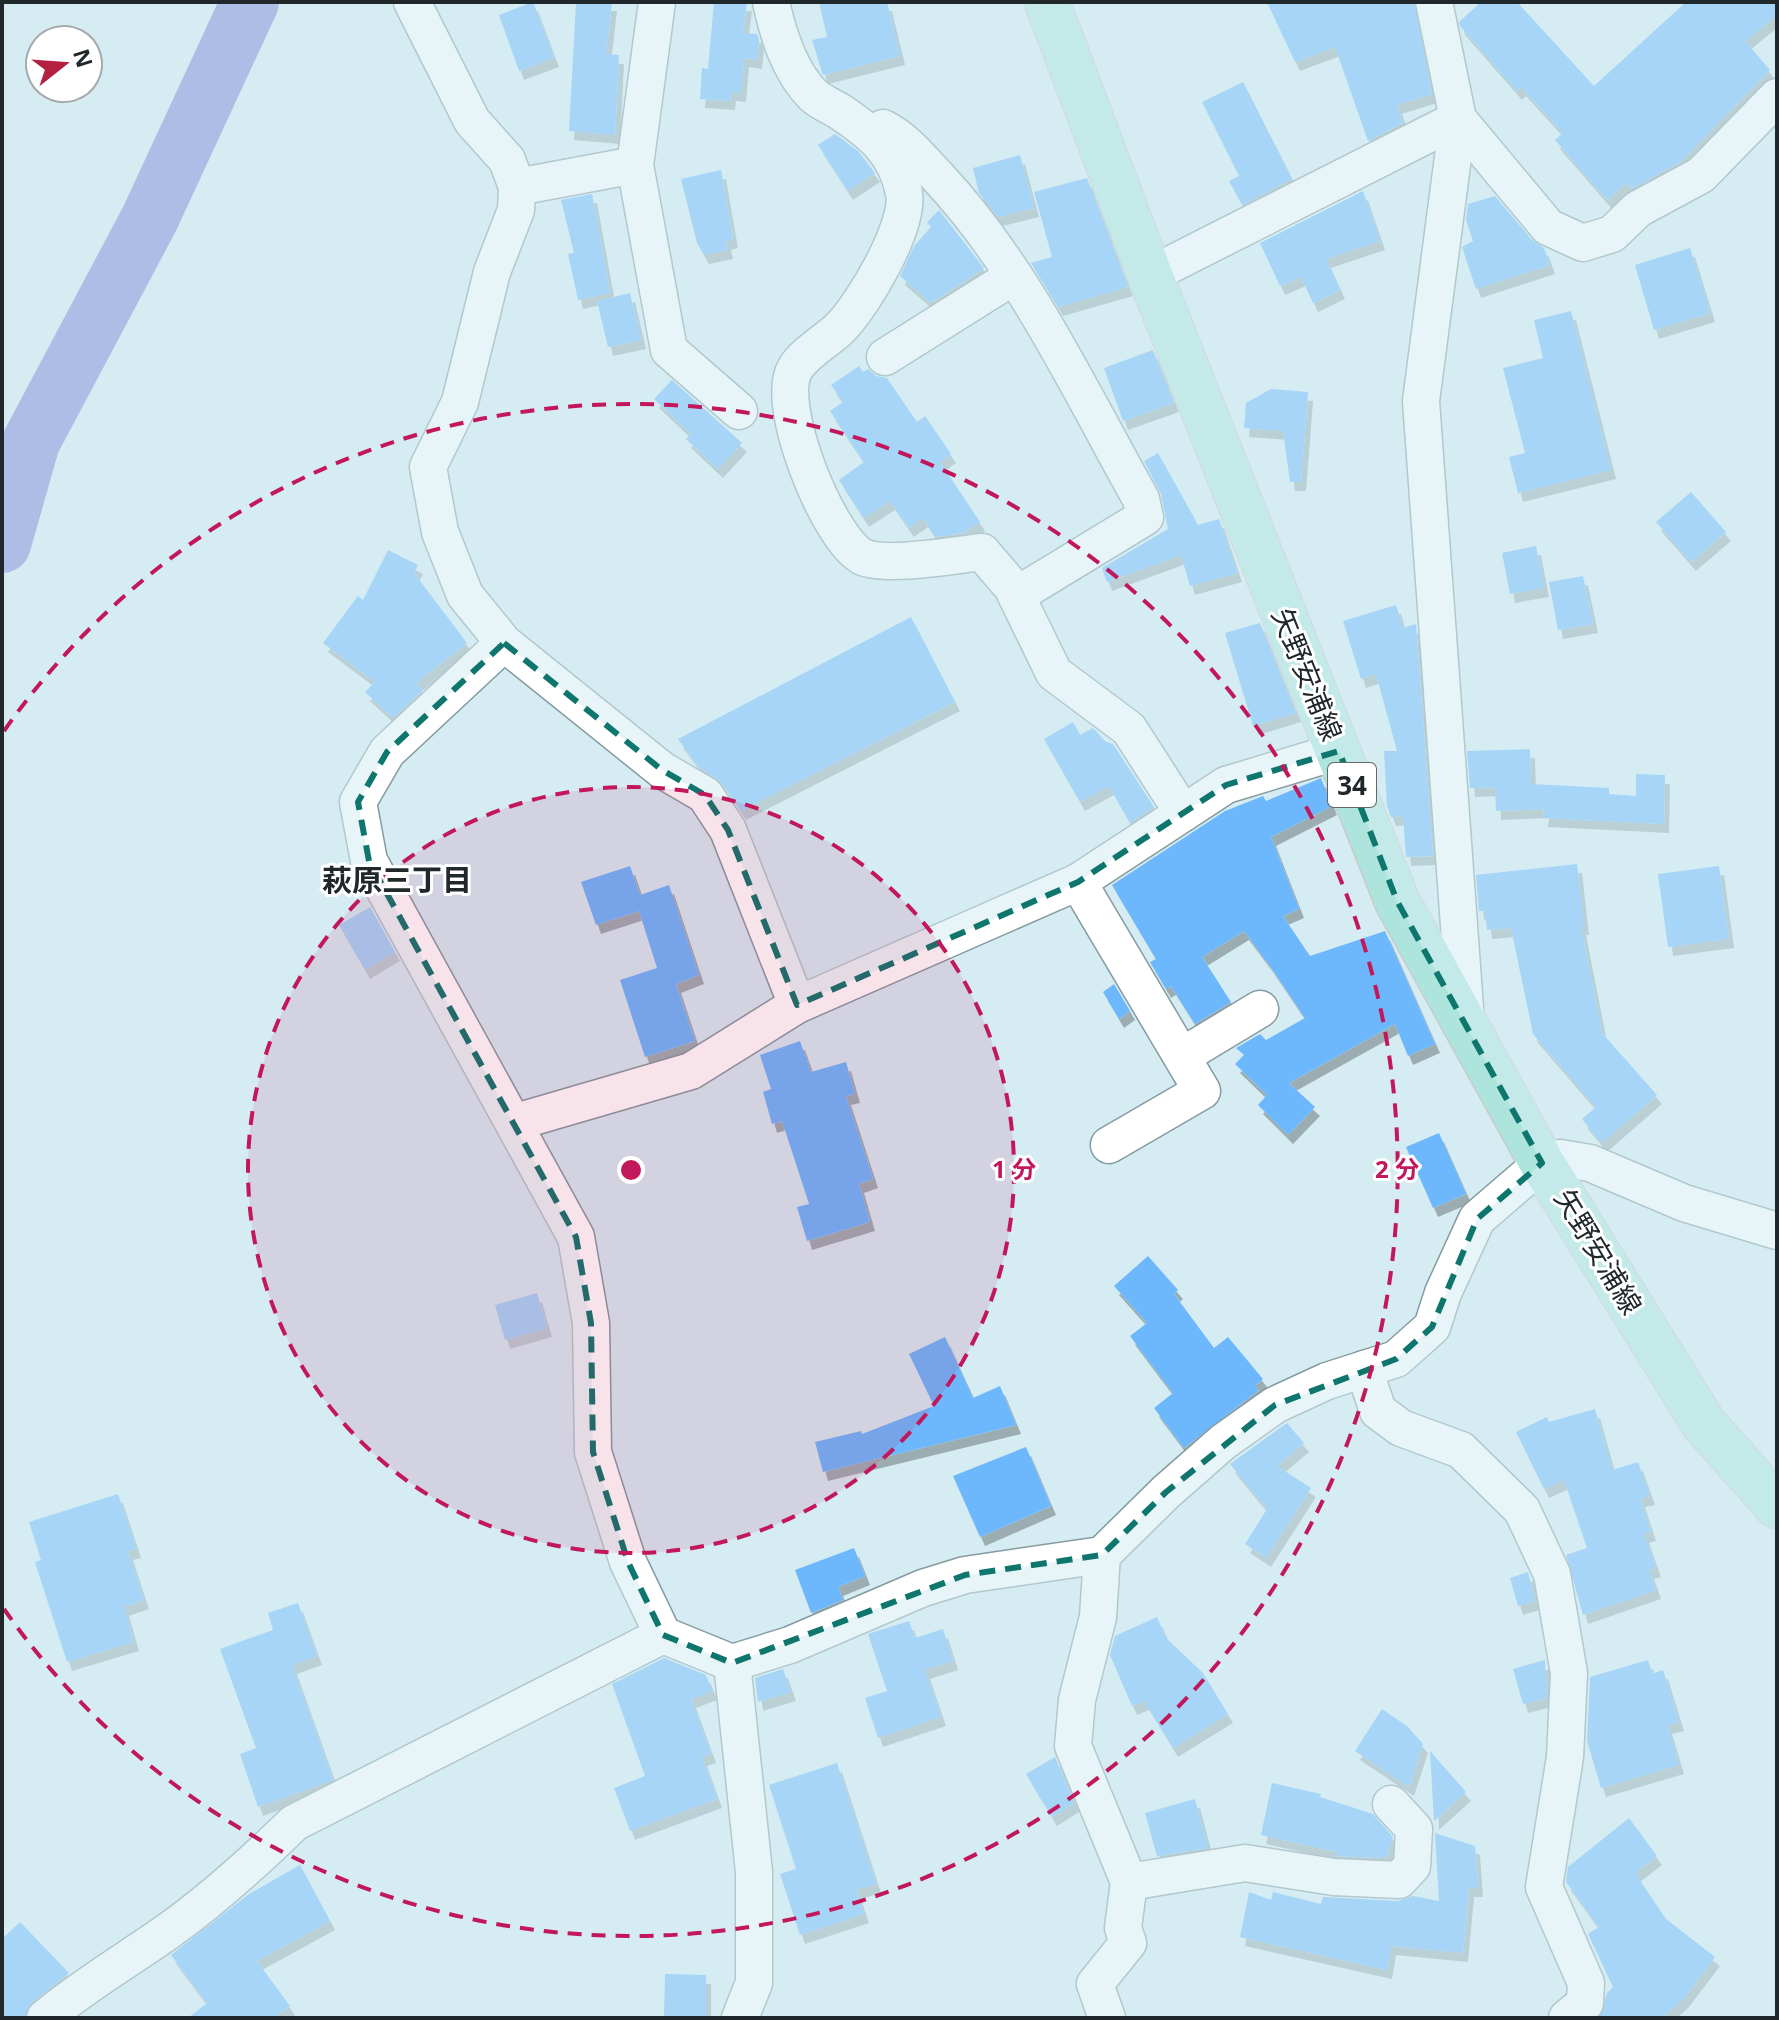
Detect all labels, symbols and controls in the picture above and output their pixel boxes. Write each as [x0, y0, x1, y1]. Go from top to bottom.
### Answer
north arrow [24, 24, 104, 104]
text: N [67, 45, 101, 71]
street label: 矢野安浦線 [1264, 602, 1352, 746]
road number: 34 [1328, 763, 1376, 807]
district label: 萩原三丁目 [322, 859, 472, 900]
text: 1 分 [992, 1152, 1036, 1185]
text: 2 分 [1375, 1152, 1419, 1185]
centre of rings [617, 1156, 645, 1184]
street label: 矢野安浦線 [1547, 1181, 1651, 1321]

